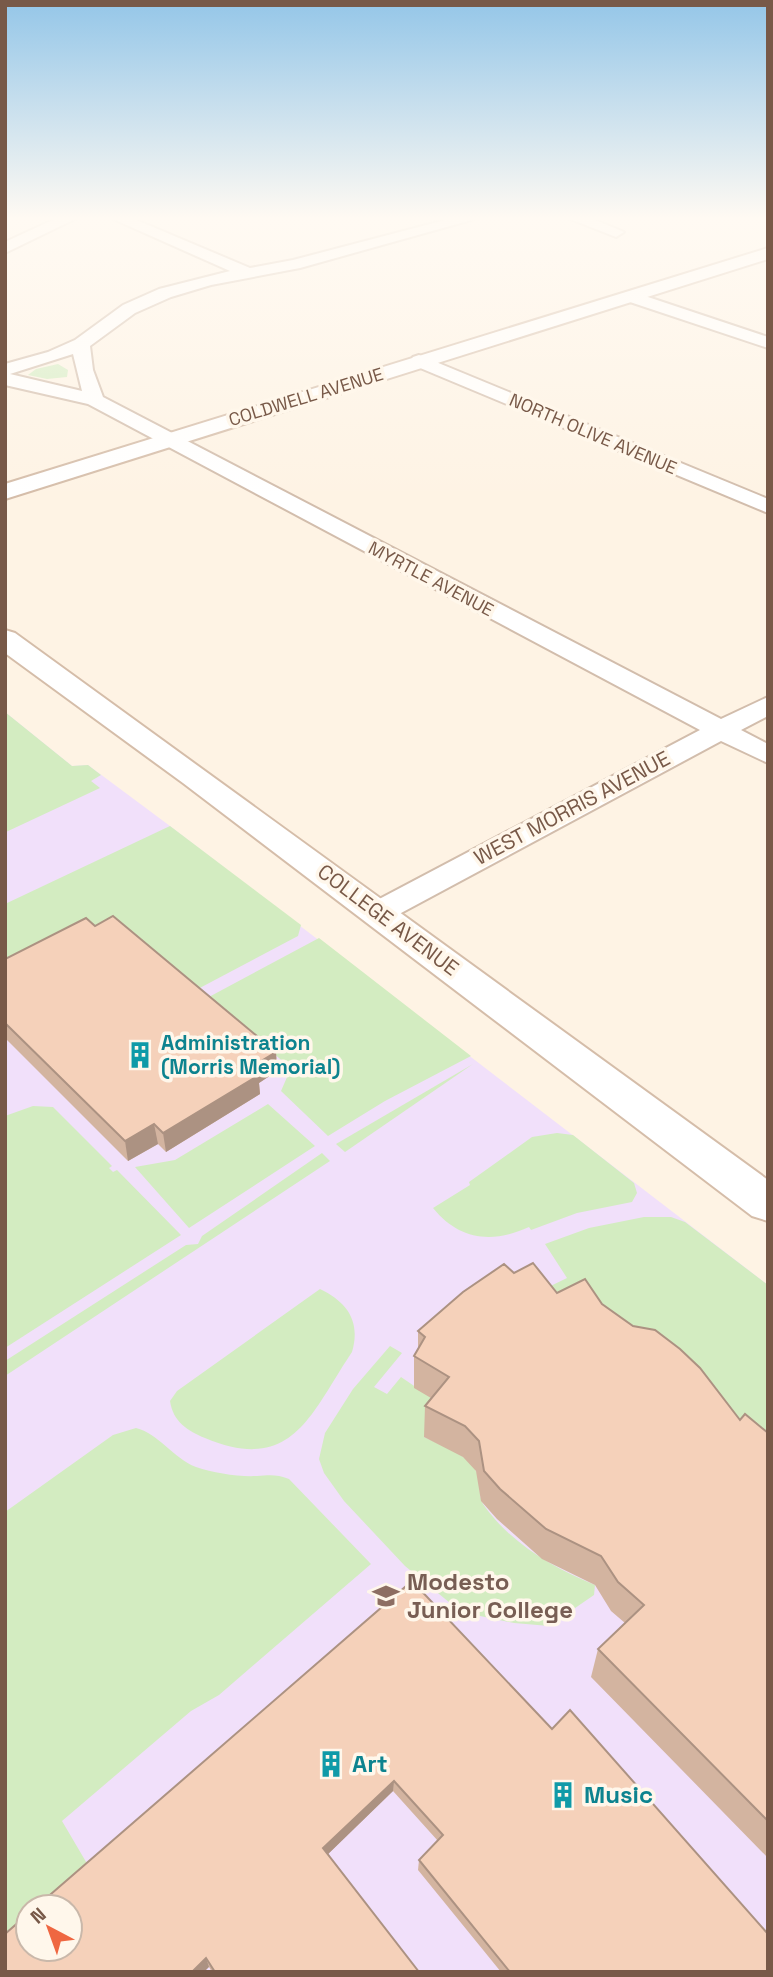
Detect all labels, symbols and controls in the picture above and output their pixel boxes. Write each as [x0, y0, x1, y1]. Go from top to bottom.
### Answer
street label: COLDWELL AVENUE [226, 362, 386, 431]
street label: NORTH OLIVE AVENUE [506, 388, 680, 479]
street label: MYRTLE AVENUE [365, 536, 498, 621]
street label: WEST MORRIS AVENUE [469, 744, 674, 871]
street label: COLLEGE AVENUE [312, 858, 464, 981]
place label: Administration (Morris Memorial) [161, 1029, 341, 1080]
building icon: Administration (Morris Memorial) [125, 1040, 155, 1070]
place label: Modesto Junior College [407, 1566, 573, 1625]
school or university icon: Modesto Junior College [371, 1581, 401, 1611]
place label: Art [352, 1748, 388, 1779]
building icon: Art [316, 1749, 346, 1779]
place label: Music [584, 1779, 653, 1810]
building icon: Music [548, 1780, 578, 1810]
north arrow [14, 1893, 84, 1963]
text: N [25, 1902, 51, 1929]

